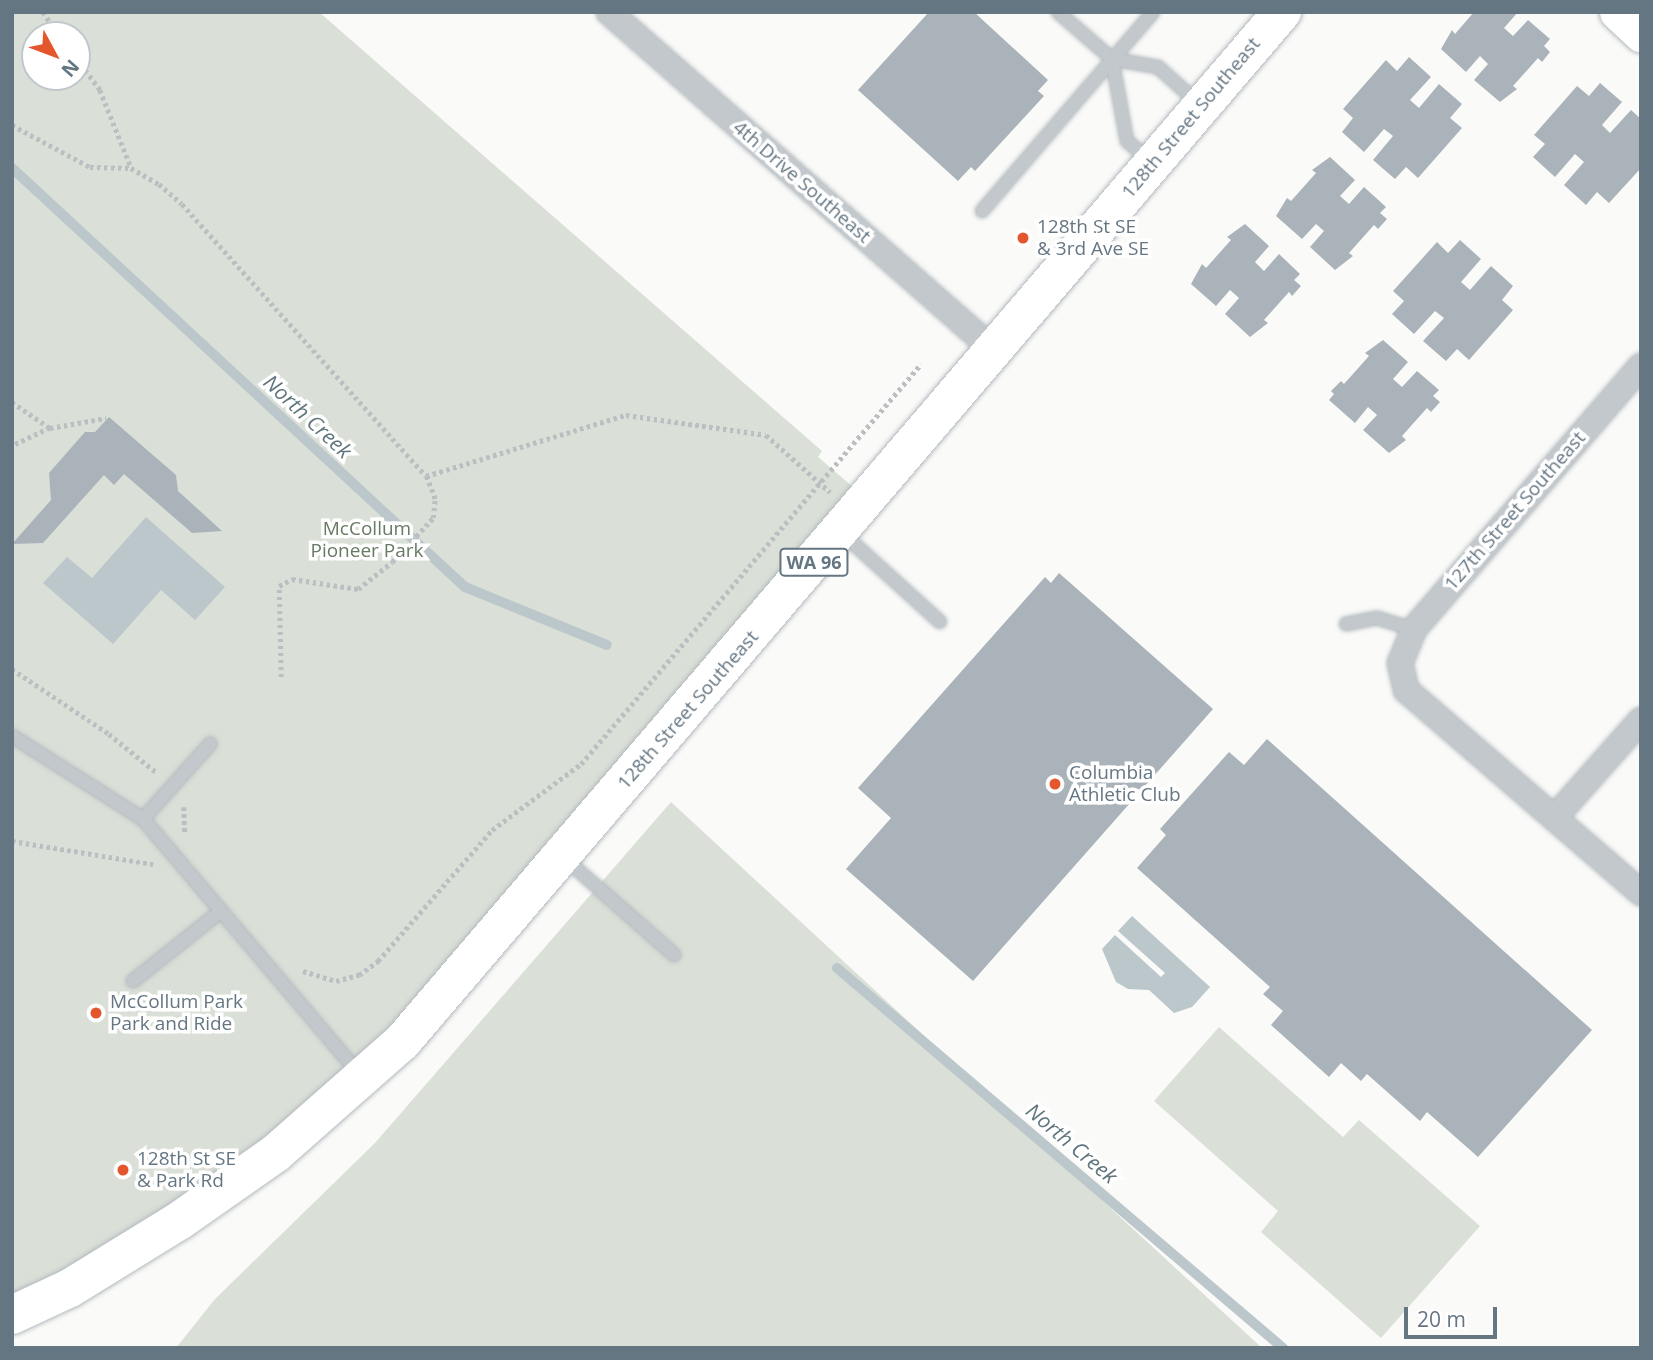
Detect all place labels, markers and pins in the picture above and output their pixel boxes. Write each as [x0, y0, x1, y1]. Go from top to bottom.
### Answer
place label: 128th St SE & 3rd Ave SE [1037, 216, 1149, 260]
marker: 128th St SE & 3rd Ave SE [1015, 230, 1031, 246]
place label: Columbia Athletic Club [1069, 762, 1181, 806]
marker: Columbia Athletic Club [1047, 776, 1063, 792]
place label: McCollum Park Park and Ride [110, 991, 243, 1035]
marker: McCollum Park Park and Ride [88, 1005, 104, 1021]
place label: 128th St SE & Park Rd [137, 1148, 236, 1192]
marker: 128th St SE & Park Rd [115, 1162, 131, 1178]

